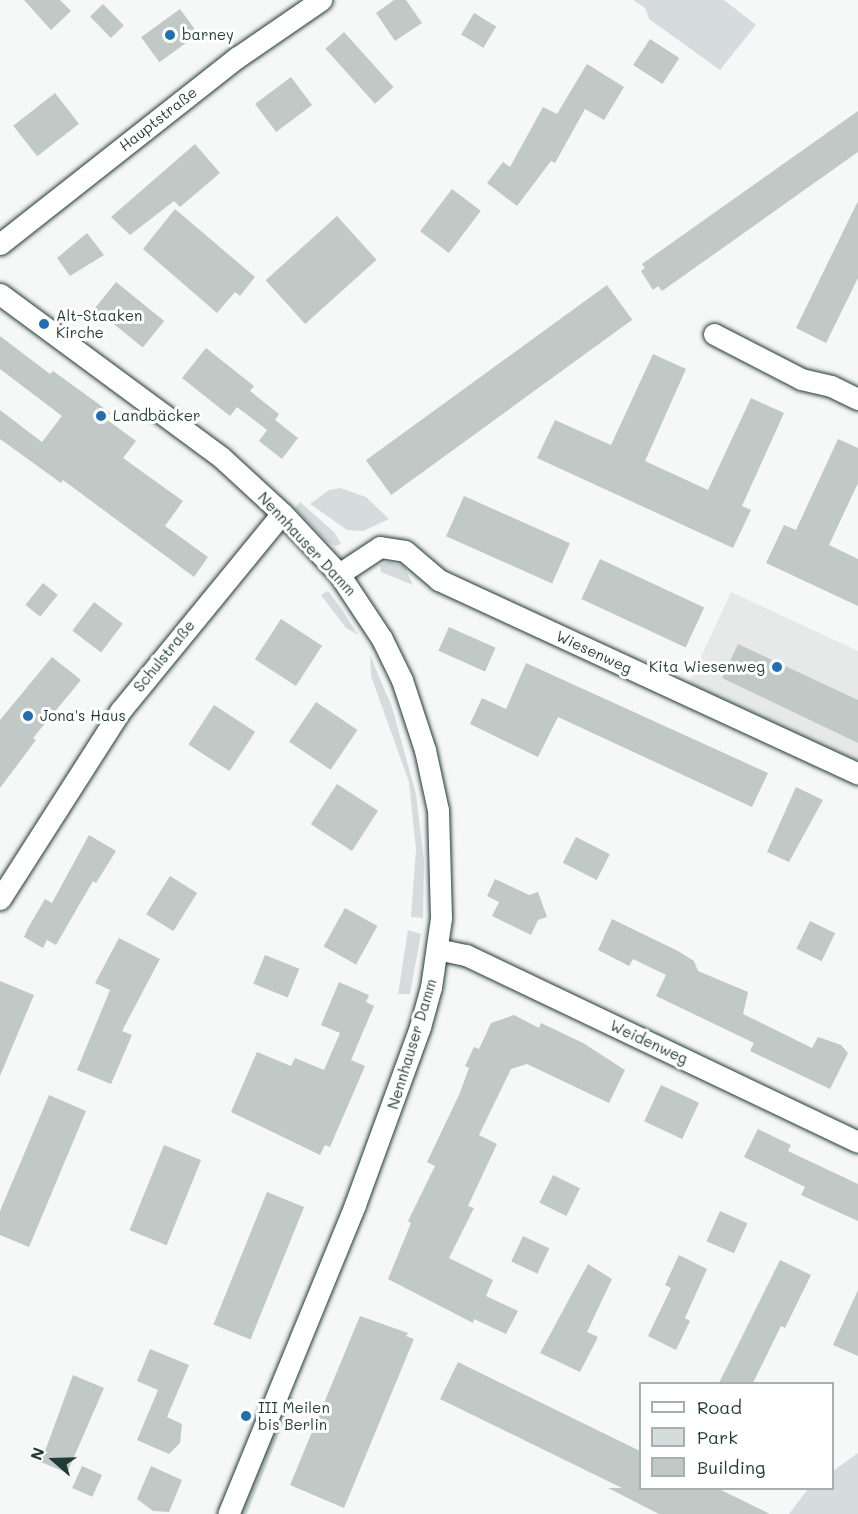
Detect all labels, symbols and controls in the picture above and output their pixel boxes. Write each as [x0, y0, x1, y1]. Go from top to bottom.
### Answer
place label: barney [182, 26, 234, 44]
marker: barney [163, 28, 177, 42]
street label: Hauptstraße [116, 83, 200, 155]
place label: Alt-Staaken Kirche [56, 306, 142, 341]
marker: Alt-Staaken Kirche [37, 317, 51, 331]
place label: Landbäcker [113, 407, 201, 425]
marker: Landbäcker [94, 409, 108, 423]
street label: Nennhauser Damm [254, 488, 360, 600]
street label: Schulstraße [130, 616, 198, 696]
street label: Wiesenweg [553, 627, 635, 677]
place label: Kita Wiesenweg [649, 658, 765, 676]
marker: Kita Wiesenweg [770, 660, 784, 674]
place label: Jona's Haus [40, 707, 126, 725]
marker: Jona's Haus [21, 709, 35, 723]
street label: Nennhauser Damm [384, 977, 440, 1111]
street label: Weidenweg [607, 1016, 691, 1068]
legend [639, 1382, 834, 1490]
text: Road [697, 1395, 742, 1419]
place label: III Meilen bis Berlin [258, 1398, 330, 1433]
marker: III Meilen bis Berlin [239, 1409, 253, 1423]
text: Park [697, 1425, 738, 1449]
north arrow [24, 1430, 84, 1490]
text: N [25, 1444, 49, 1463]
text: Building [697, 1455, 765, 1479]

